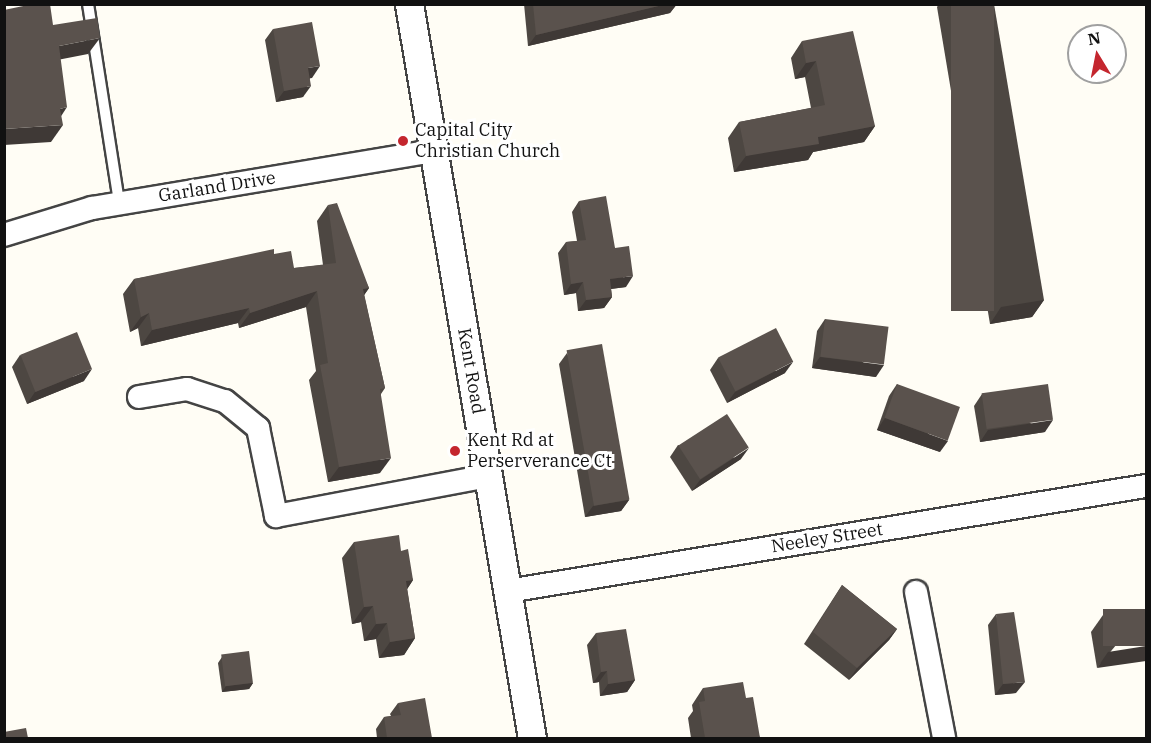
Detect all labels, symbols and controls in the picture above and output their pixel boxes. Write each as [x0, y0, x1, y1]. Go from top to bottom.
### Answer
north arrow [1067, 24, 1127, 84]
text: N [1086, 27, 1102, 49]
place label: Capital City Christian Church [415, 120, 560, 162]
marker: Capital City Christian Church [396, 134, 410, 148]
street label: Garland Drive [157, 167, 277, 207]
street label: Kent Road [453, 326, 489, 416]
place label: Kent Rd at Perserverance Ct [467, 430, 612, 472]
marker: Kent Rd at Perserverance Ct [448, 444, 462, 458]
street label: Neeley Street [770, 519, 884, 557]

